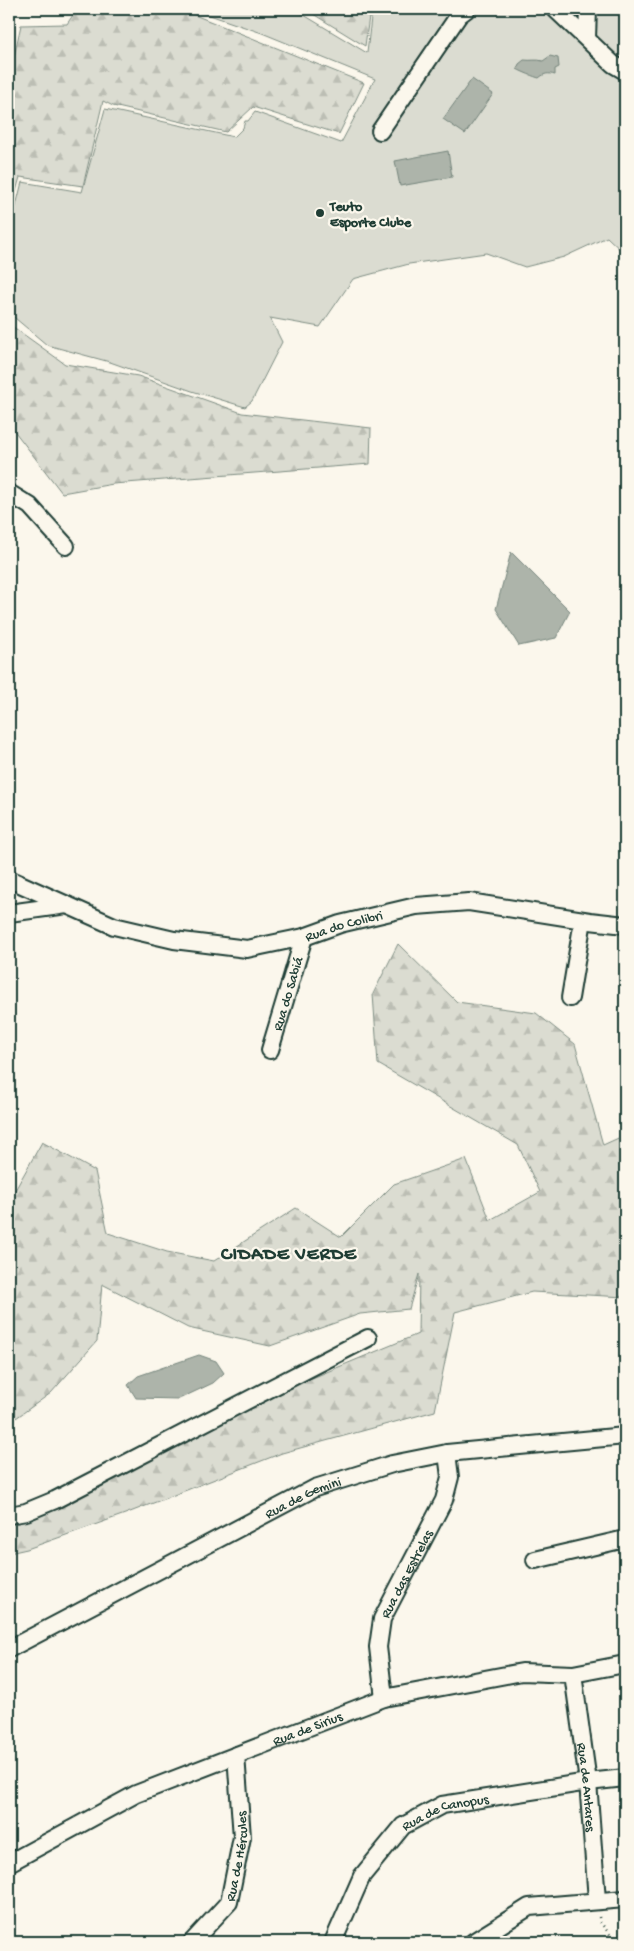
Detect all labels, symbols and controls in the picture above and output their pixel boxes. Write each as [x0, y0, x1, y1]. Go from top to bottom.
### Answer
place label: Teuto Esporte Clube [329, 199, 412, 232]
marker: Teuto Esporte Clube [314, 207, 326, 219]
street label: Rua do Colibri [303, 908, 385, 947]
street label: Rua do Sabiá [270, 954, 309, 1033]
district label: CIDADE VERDE [220, 1244, 357, 1267]
street label: Rua de Gemini [263, 1474, 344, 1524]
street label: Rua das Estrelas [378, 1527, 438, 1622]
street label: Rua de Sirius [271, 1709, 346, 1751]
street label: Rua de Antares [572, 1742, 598, 1833]
street label: Rua de Canopus [400, 1792, 491, 1836]
street label: Rua de Hércules [223, 1810, 253, 1903]

